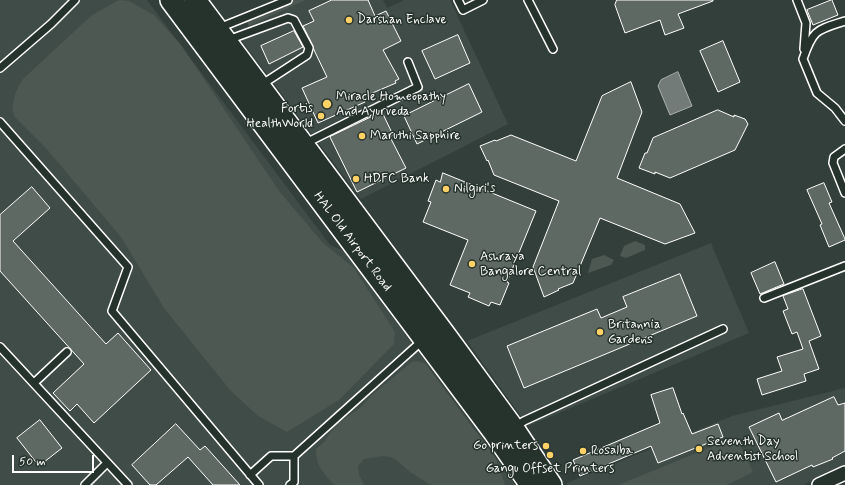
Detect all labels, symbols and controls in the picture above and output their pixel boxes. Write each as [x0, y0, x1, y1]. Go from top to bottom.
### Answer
place label: Darshan Enclave [357, 12, 447, 28]
marker: Darshan Enclave [344, 15, 354, 25]
place label: Miracle Homeopathy And Ayurveda [336, 89, 446, 120]
marker: Miracle Homeopathy And Ayurveda [321, 98, 333, 110]
place label: Fortis HealthWorld [247, 101, 313, 132]
marker: Fortis HealthWorld [316, 111, 326, 121]
place label: Maruthi Sapphire [370, 128, 460, 144]
marker: Maruthi Sapphire [357, 131, 367, 141]
place label: HDFC Bank [364, 171, 430, 187]
marker: HDFC Bank [351, 174, 361, 184]
place label: Nilgiri's [454, 181, 495, 197]
marker: Nilgiri's [441, 184, 451, 194]
street label: HAL Old Airport Road [309, 189, 395, 295]
place label: Ashraya Bangalore Central [480, 249, 581, 280]
marker: Ashraya Bangalore Central [467, 259, 477, 269]
place label: Britannia Gardens [608, 317, 661, 348]
marker: Britannia Gardens [595, 327, 605, 337]
place label: Seventh Day Adventist School [707, 434, 798, 465]
place label: Go printers [473, 438, 538, 454]
marker: Go printers [541, 441, 551, 451]
place label: Rosalba [591, 443, 633, 459]
marker: Seventh Day Adventist School [694, 444, 704, 454]
marker: Rosalba [578, 446, 588, 456]
scale bar [14, 447, 96, 473]
marker: Gangu Offset Printers [545, 450, 555, 460]
text: 50 m [19, 454, 46, 470]
place label: Gangu Offset Printers [486, 461, 614, 477]

